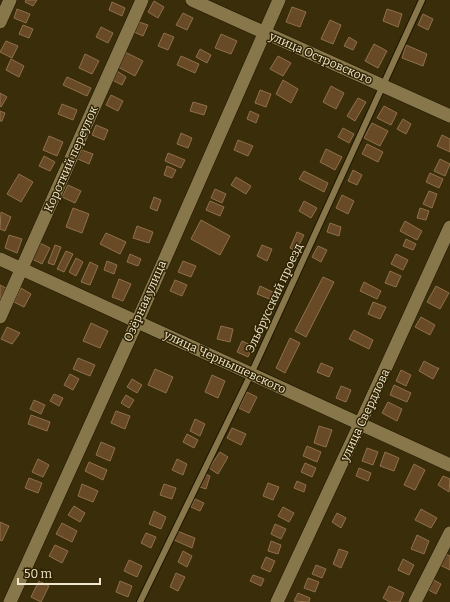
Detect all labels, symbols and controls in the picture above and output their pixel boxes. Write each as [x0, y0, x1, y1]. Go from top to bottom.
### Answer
street label: улица Островского [266, 29, 375, 87]
street label: Короткий переулок [41, 104, 101, 214]
street label: Эльбрусский проезд [243, 241, 305, 355]
street label: Озёрная улица [121, 258, 169, 344]
street label: улица Чернышевского [161, 327, 288, 396]
street label: улица Свердлова [337, 366, 393, 464]
scale bar [18, 560, 100, 586]
text: 50 m [24, 567, 53, 581]

